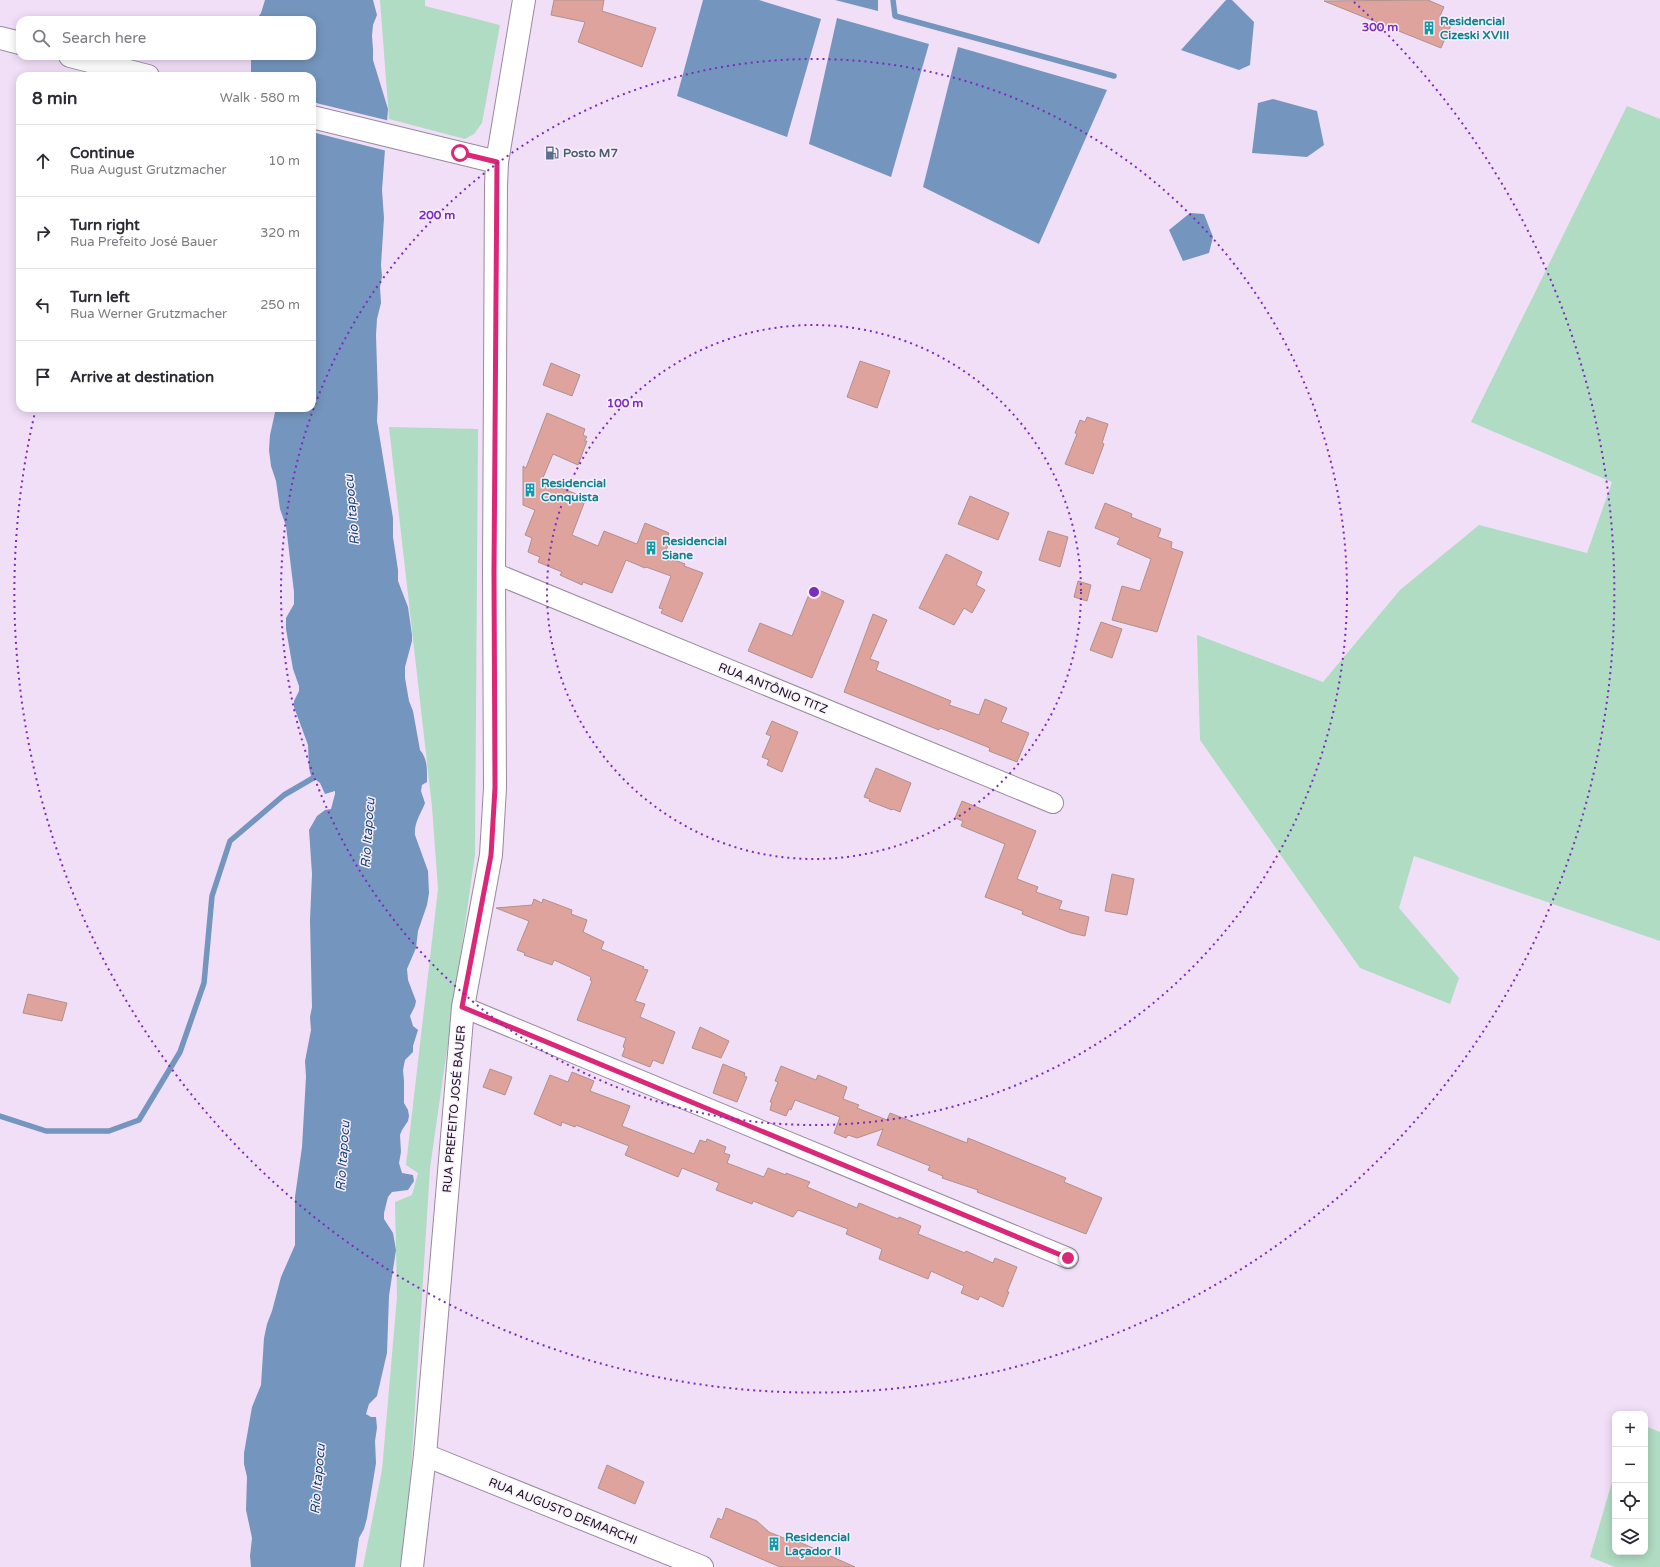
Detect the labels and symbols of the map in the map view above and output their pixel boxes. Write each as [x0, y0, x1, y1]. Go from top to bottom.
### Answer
place label: Residencial Cizeski XVIII [1440, 14, 1510, 42]
text: 300 m [1362, 20, 1398, 34]
building icon: Residencial Cizeski XVIII [1421, 20, 1437, 36]
route start [451, 144, 469, 162]
fuel station icon: Posto M7 [544, 145, 560, 161]
place label: Posto M7 [563, 146, 618, 160]
text: 200 m [419, 208, 455, 222]
text: 100 m [607, 396, 643, 410]
water label: Rio Itapocu [341, 473, 363, 546]
place label: Residencial Conquista [541, 476, 606, 505]
building icon: Residencial Conquista [522, 482, 538, 498]
place label: Residencial Siane [662, 534, 727, 562]
building icon: Residencial Siane [643, 540, 659, 556]
centre of rings [807, 585, 821, 599]
street label: RUA ANTÔNIO TITZ [716, 660, 830, 716]
water label: Rio Itapocu [358, 796, 379, 869]
street label: RUA PREFEITO JOSÉ BAUER [440, 1025, 468, 1193]
water label: Rio Itapocu [333, 1119, 354, 1192]
route end [1059, 1249, 1077, 1267]
water label: Rio Itapocu [307, 1442, 329, 1515]
street label: RUA AUGUSTO DEMARCHI [487, 1475, 639, 1547]
place label: Residencial Laçador II [785, 1530, 850, 1559]
building icon: Residencial Laçador II [766, 1536, 782, 1552]

